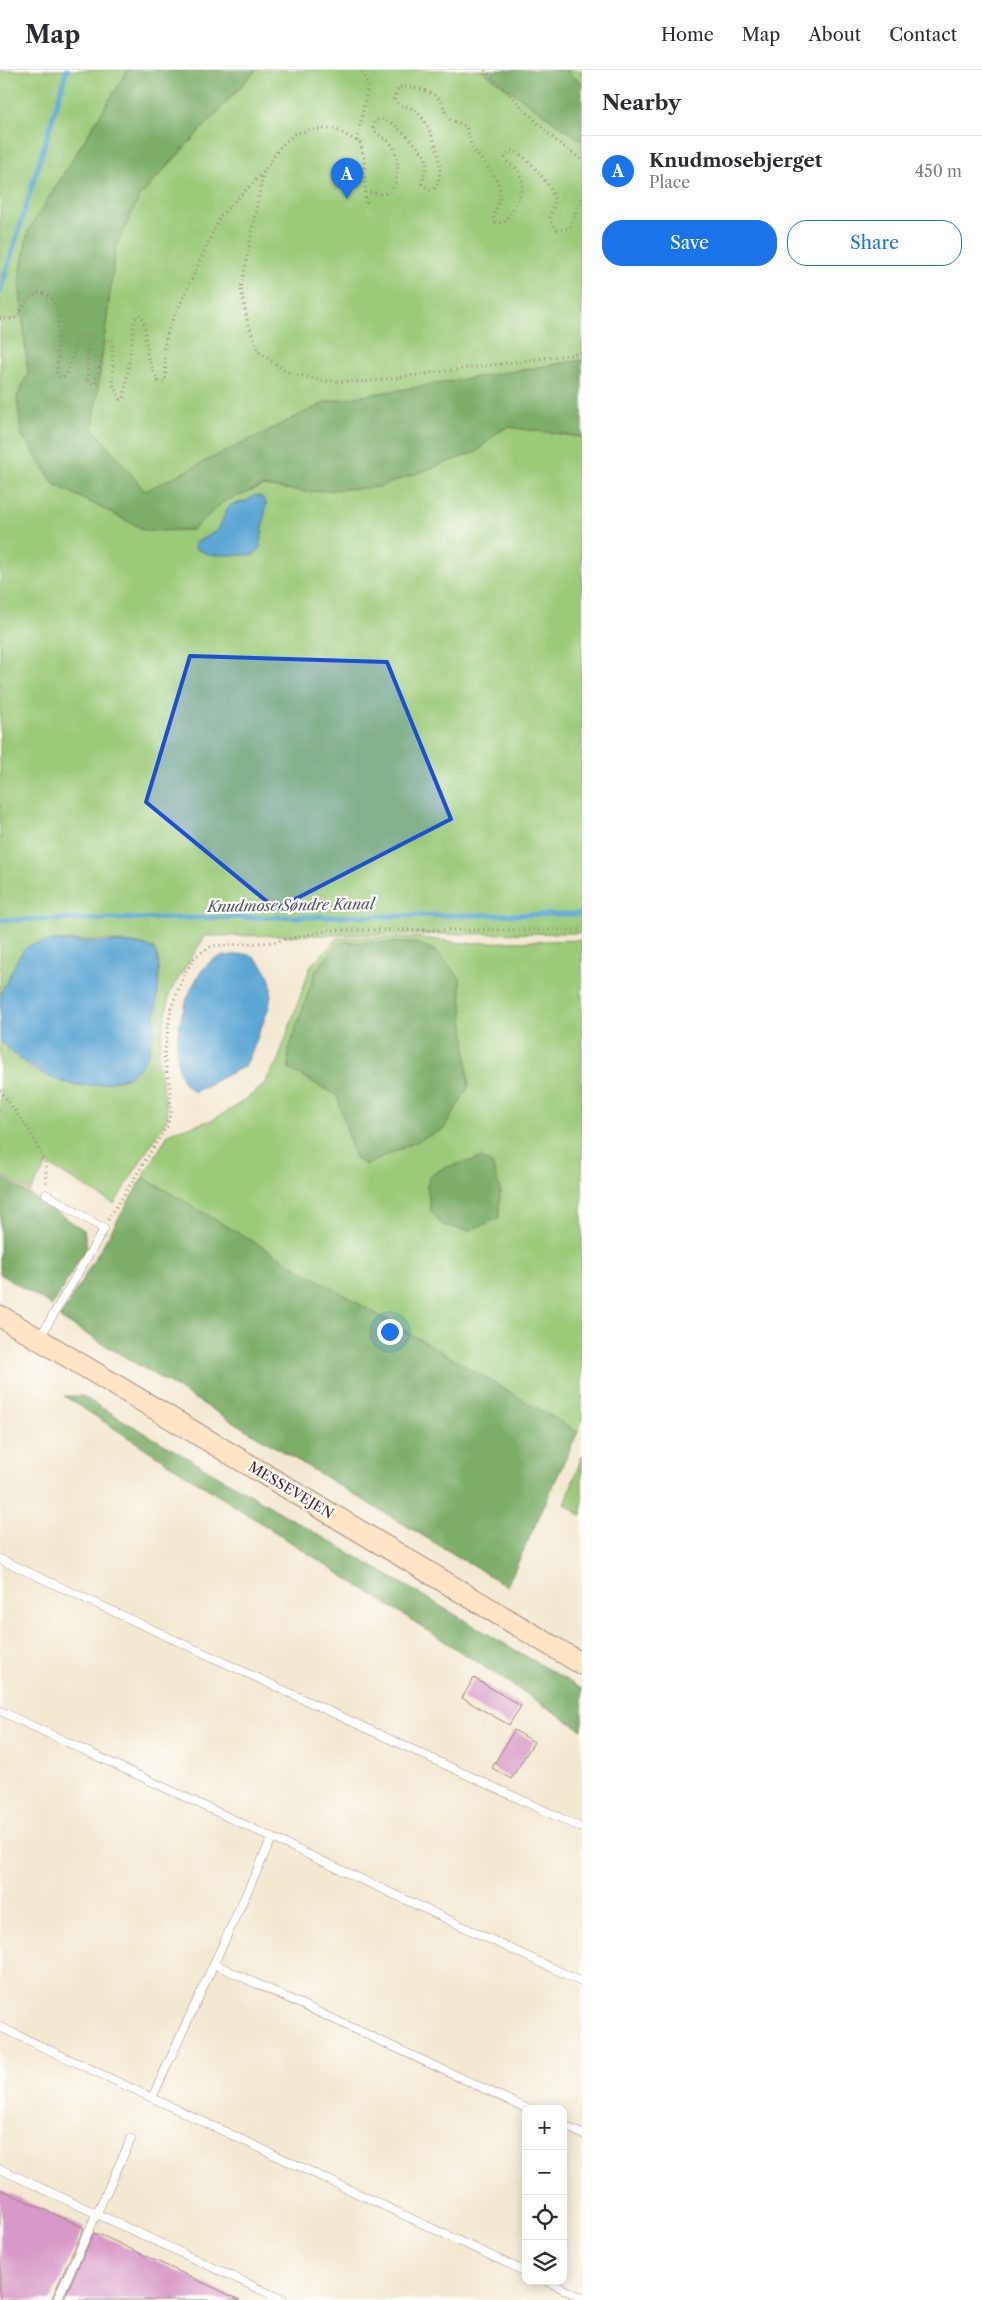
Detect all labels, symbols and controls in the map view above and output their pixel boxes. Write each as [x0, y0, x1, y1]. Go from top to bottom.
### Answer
text: Map [25, 20, 80, 49]
text: Home [661, 24, 714, 46]
text: Map [742, 24, 780, 46]
text: About [808, 24, 861, 46]
text: Contact [889, 24, 957, 46]
text: Nearby [602, 90, 681, 115]
text: Knudmosebjerget [649, 149, 823, 172]
pin: A [331, 158, 363, 199]
text: A [612, 161, 624, 181]
text: 450 m [915, 161, 962, 181]
text: Place [649, 172, 690, 192]
button: Save [602, 220, 777, 266]
button: Share [787, 220, 962, 266]
water label: Knudmose Søndre Kanal [206, 894, 377, 916]
your location [377, 1319, 403, 1345]
street label: MESSEVEJEN [245, 1457, 337, 1523]
map controls [522, 2105, 567, 2285]
button: + [522, 2105, 567, 2150]
button: − [522, 2150, 567, 2195]
button: locate [522, 2195, 567, 2240]
button: layers [522, 2240, 567, 2285]

